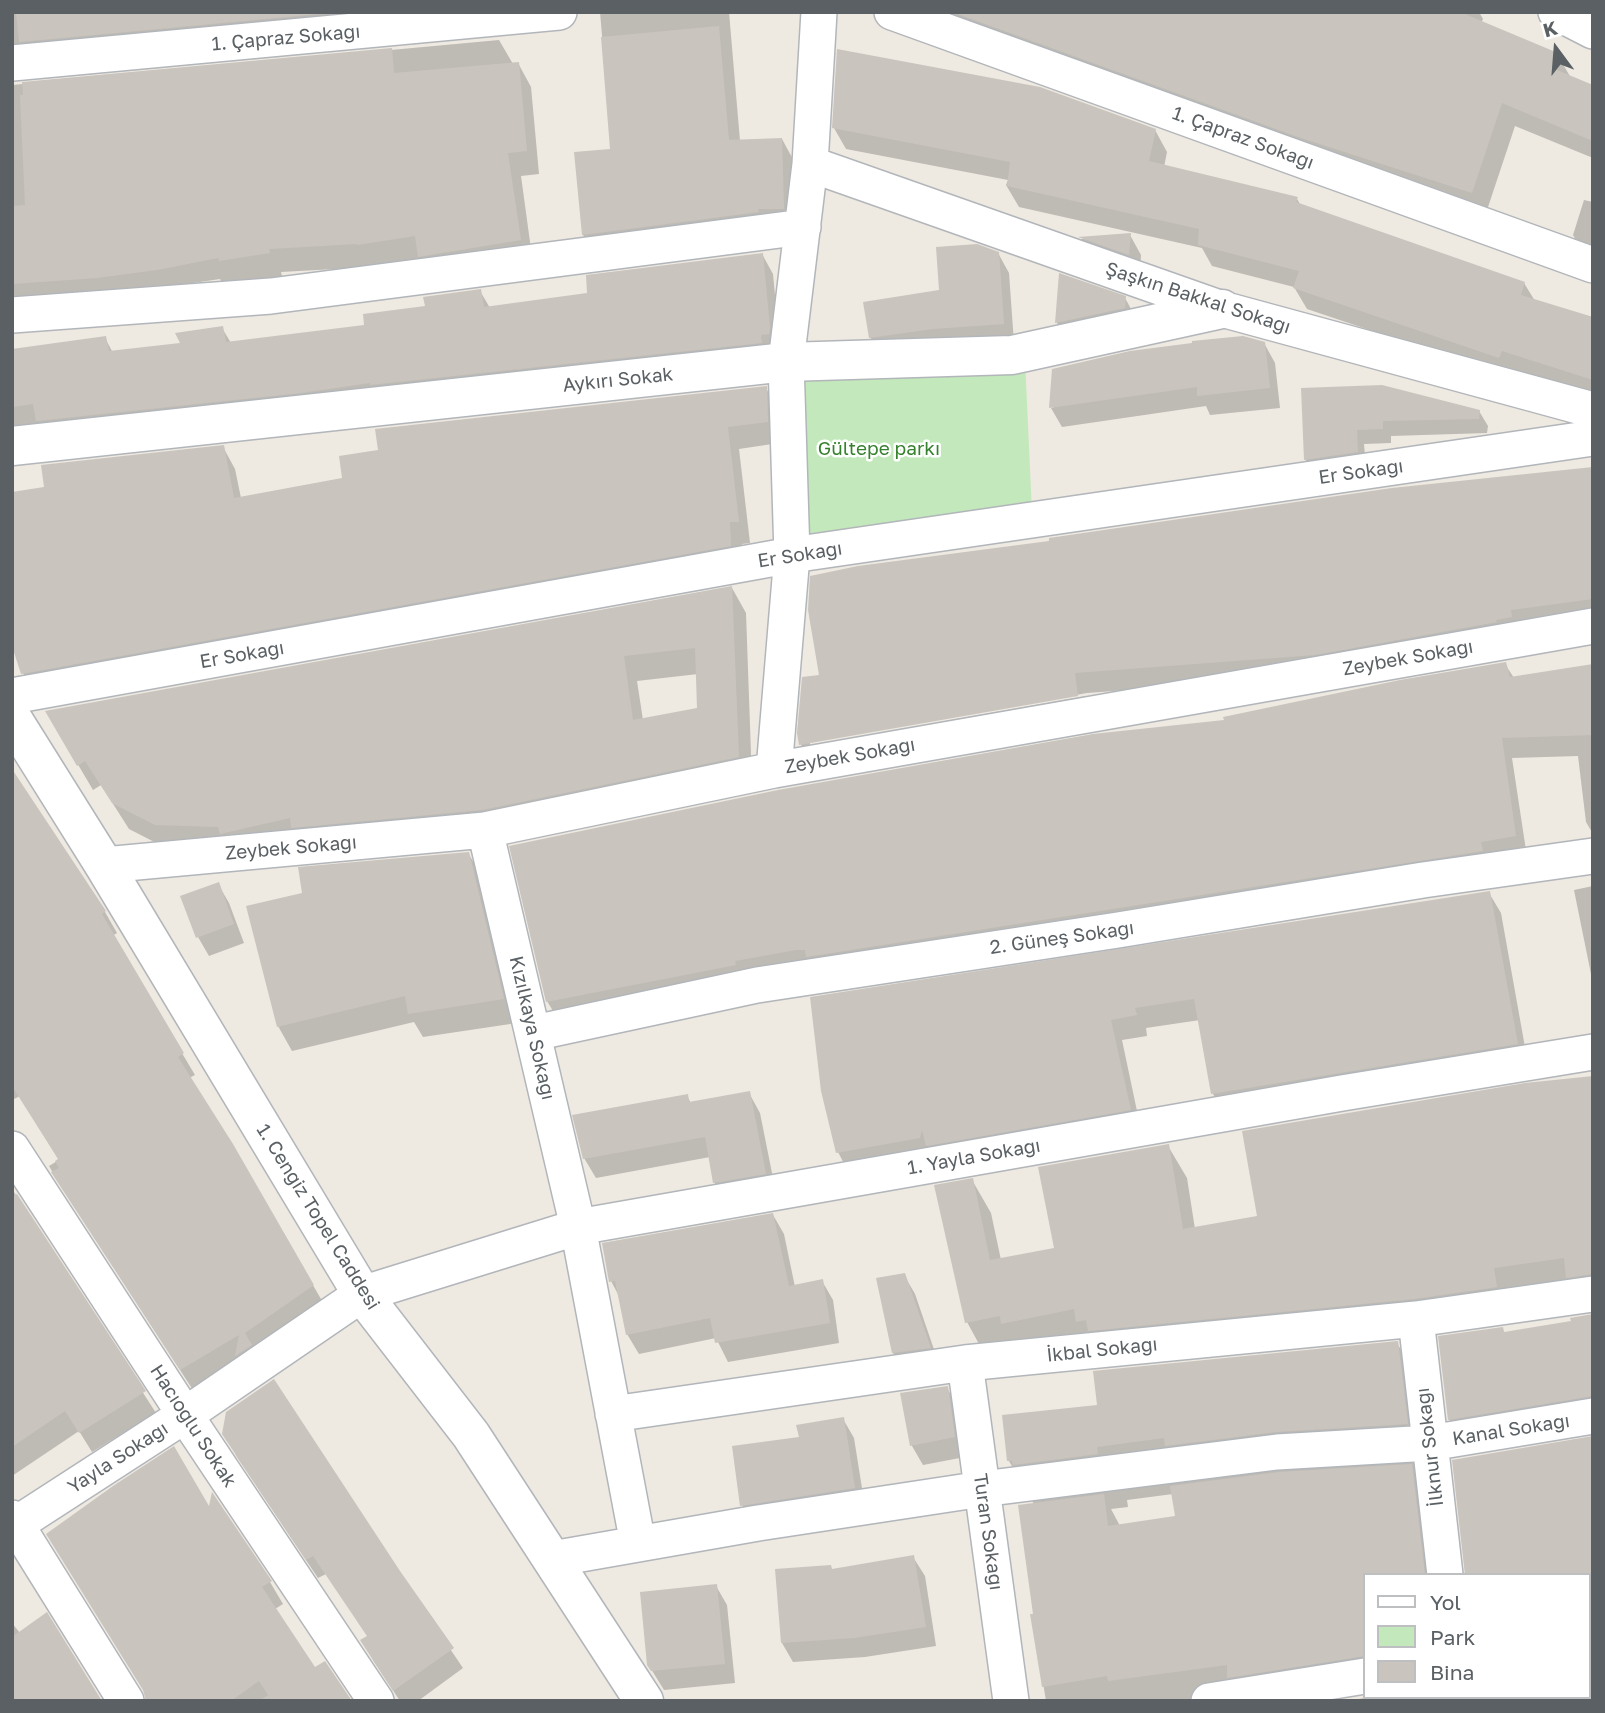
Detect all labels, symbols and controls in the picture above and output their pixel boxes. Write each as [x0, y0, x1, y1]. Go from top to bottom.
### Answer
north arrow [1521, 14, 1591, 84]
text: K [1540, 15, 1560, 41]
street label: 1. Çapraz Sokağı [211, 20, 361, 56]
street label: 1. Çapraz Sokağı [1169, 102, 1317, 174]
street label: Şaşkın Bakkal Sokağı [1103, 257, 1293, 339]
street label: Aykırı Sokak [562, 363, 674, 397]
park label: Gültepe parkı [818, 438, 940, 460]
street label: Er Sokağı [1317, 455, 1405, 489]
street label: Er Sokağı [756, 537, 844, 573]
street label: Zeybek Sokağı [1341, 635, 1475, 681]
street label: Er Sokağı [198, 636, 286, 674]
street label: Zeybek Sokağı [783, 733, 917, 779]
street label: Zeybek Sokağı [224, 831, 358, 865]
street label: 2. Güneş Sokağı [988, 917, 1136, 959]
street label: Kızılkaya Sokağı [504, 954, 560, 1102]
street label: 1. Cengiz Topel Caddesi [251, 1120, 385, 1314]
street label: 1. Yayla Sokağı [906, 1134, 1042, 1180]
street label: İkbal Sokağı [1045, 1333, 1159, 1367]
street label: Hacıoğlu Sokak [145, 1360, 241, 1492]
street label: İlknur Sokağı [1411, 1386, 1449, 1508]
street label: Kanal Sokağı [1451, 1409, 1571, 1451]
street label: Yayla Sokağı [64, 1417, 172, 1499]
street label: Turan Sokağı [969, 1472, 1007, 1592]
legend [1364, 1573, 1591, 1699]
text: Yol [1430, 1589, 1461, 1615]
text: Park [1430, 1624, 1475, 1650]
text: Bina [1430, 1659, 1474, 1685]

